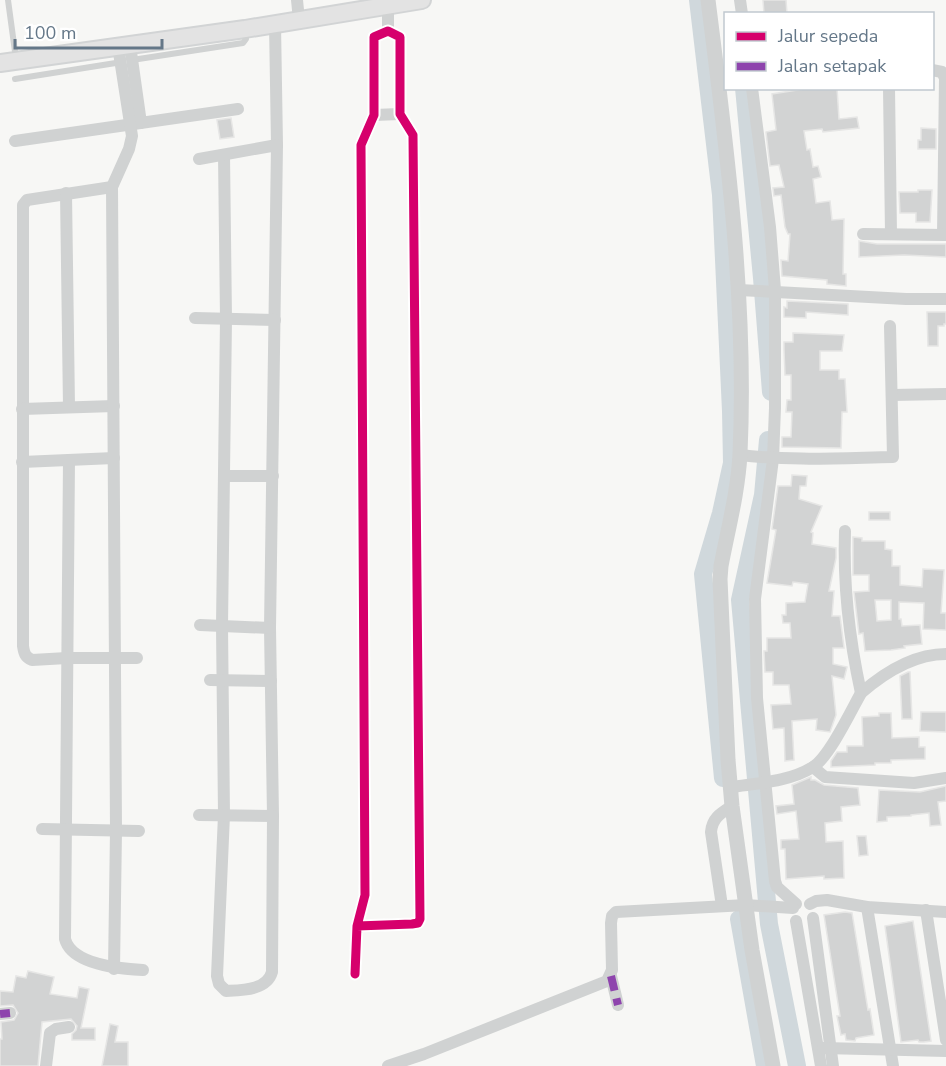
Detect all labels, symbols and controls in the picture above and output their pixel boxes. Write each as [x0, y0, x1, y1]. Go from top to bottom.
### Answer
scale bar [15, 12, 162, 50]
legend [724, 12, 934, 90]
text: 100 m [24, 21, 76, 45]
text: Jalur sepeda [777, 24, 878, 48]
text: Jalan setapak [777, 54, 887, 78]

